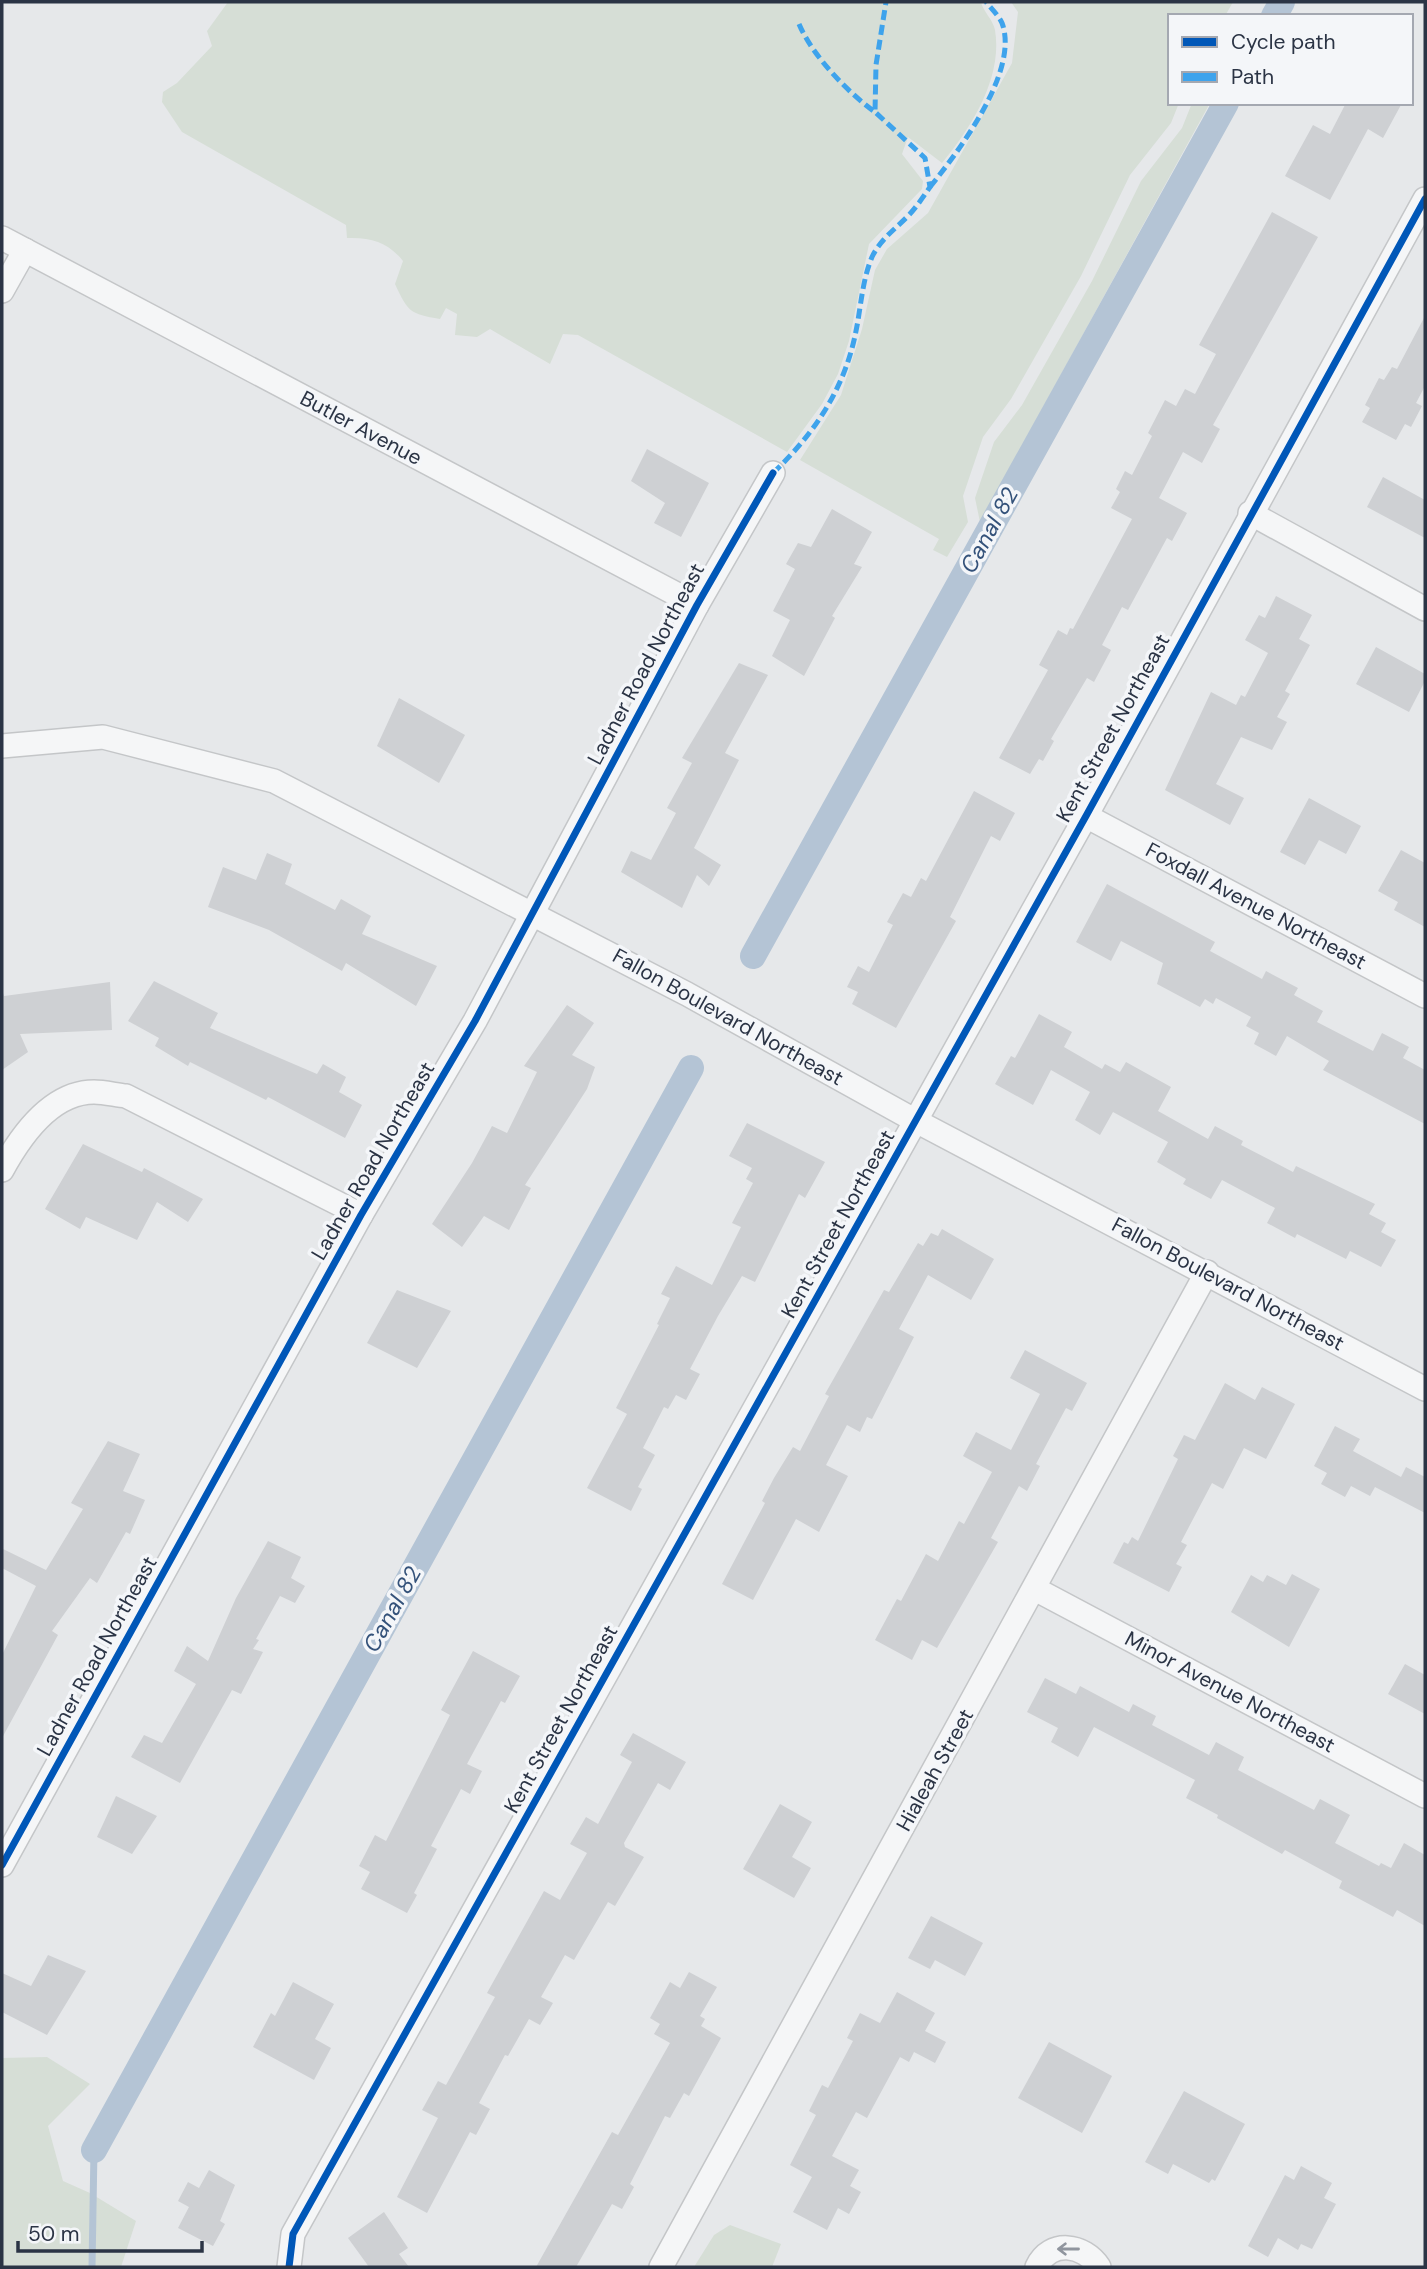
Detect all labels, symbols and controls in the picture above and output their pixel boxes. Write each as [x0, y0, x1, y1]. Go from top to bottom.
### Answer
legend [1168, 14, 1413, 105]
text: Cycle path [1231, 28, 1336, 56]
text: Path [1231, 63, 1274, 91]
street label: Butler Avenue [295, 384, 427, 472]
water label: Canal 82 [953, 482, 1025, 578]
street label: Ladner Road Northeast [581, 558, 711, 770]
street label: Kent Street Northeast [1050, 629, 1176, 827]
street label: Foxdall Avenue Northeast [1141, 836, 1371, 976]
street label: Fallon Boulevard Northeast [608, 942, 848, 1092]
street label: Ladner Road Northeast [305, 1057, 441, 1265]
street label: Kent Street Northeast [775, 1125, 901, 1323]
street label: Fallon Boulevard Northeast [1107, 1211, 1349, 1357]
street label: Ladner Road Northeast [30, 1551, 164, 1761]
water label: Canal 82 [356, 1561, 428, 1657]
street label: Kent Street Northeast [498, 1620, 624, 1818]
street label: Minor Avenue Northeast [1120, 1625, 1340, 1759]
street label: Hialeah Street [890, 1704, 980, 1836]
scale bar [18, 2210, 201, 2254]
text: 50 m [28, 2220, 79, 2248]
one-way arrow [1057, 2242, 1080, 2256]

